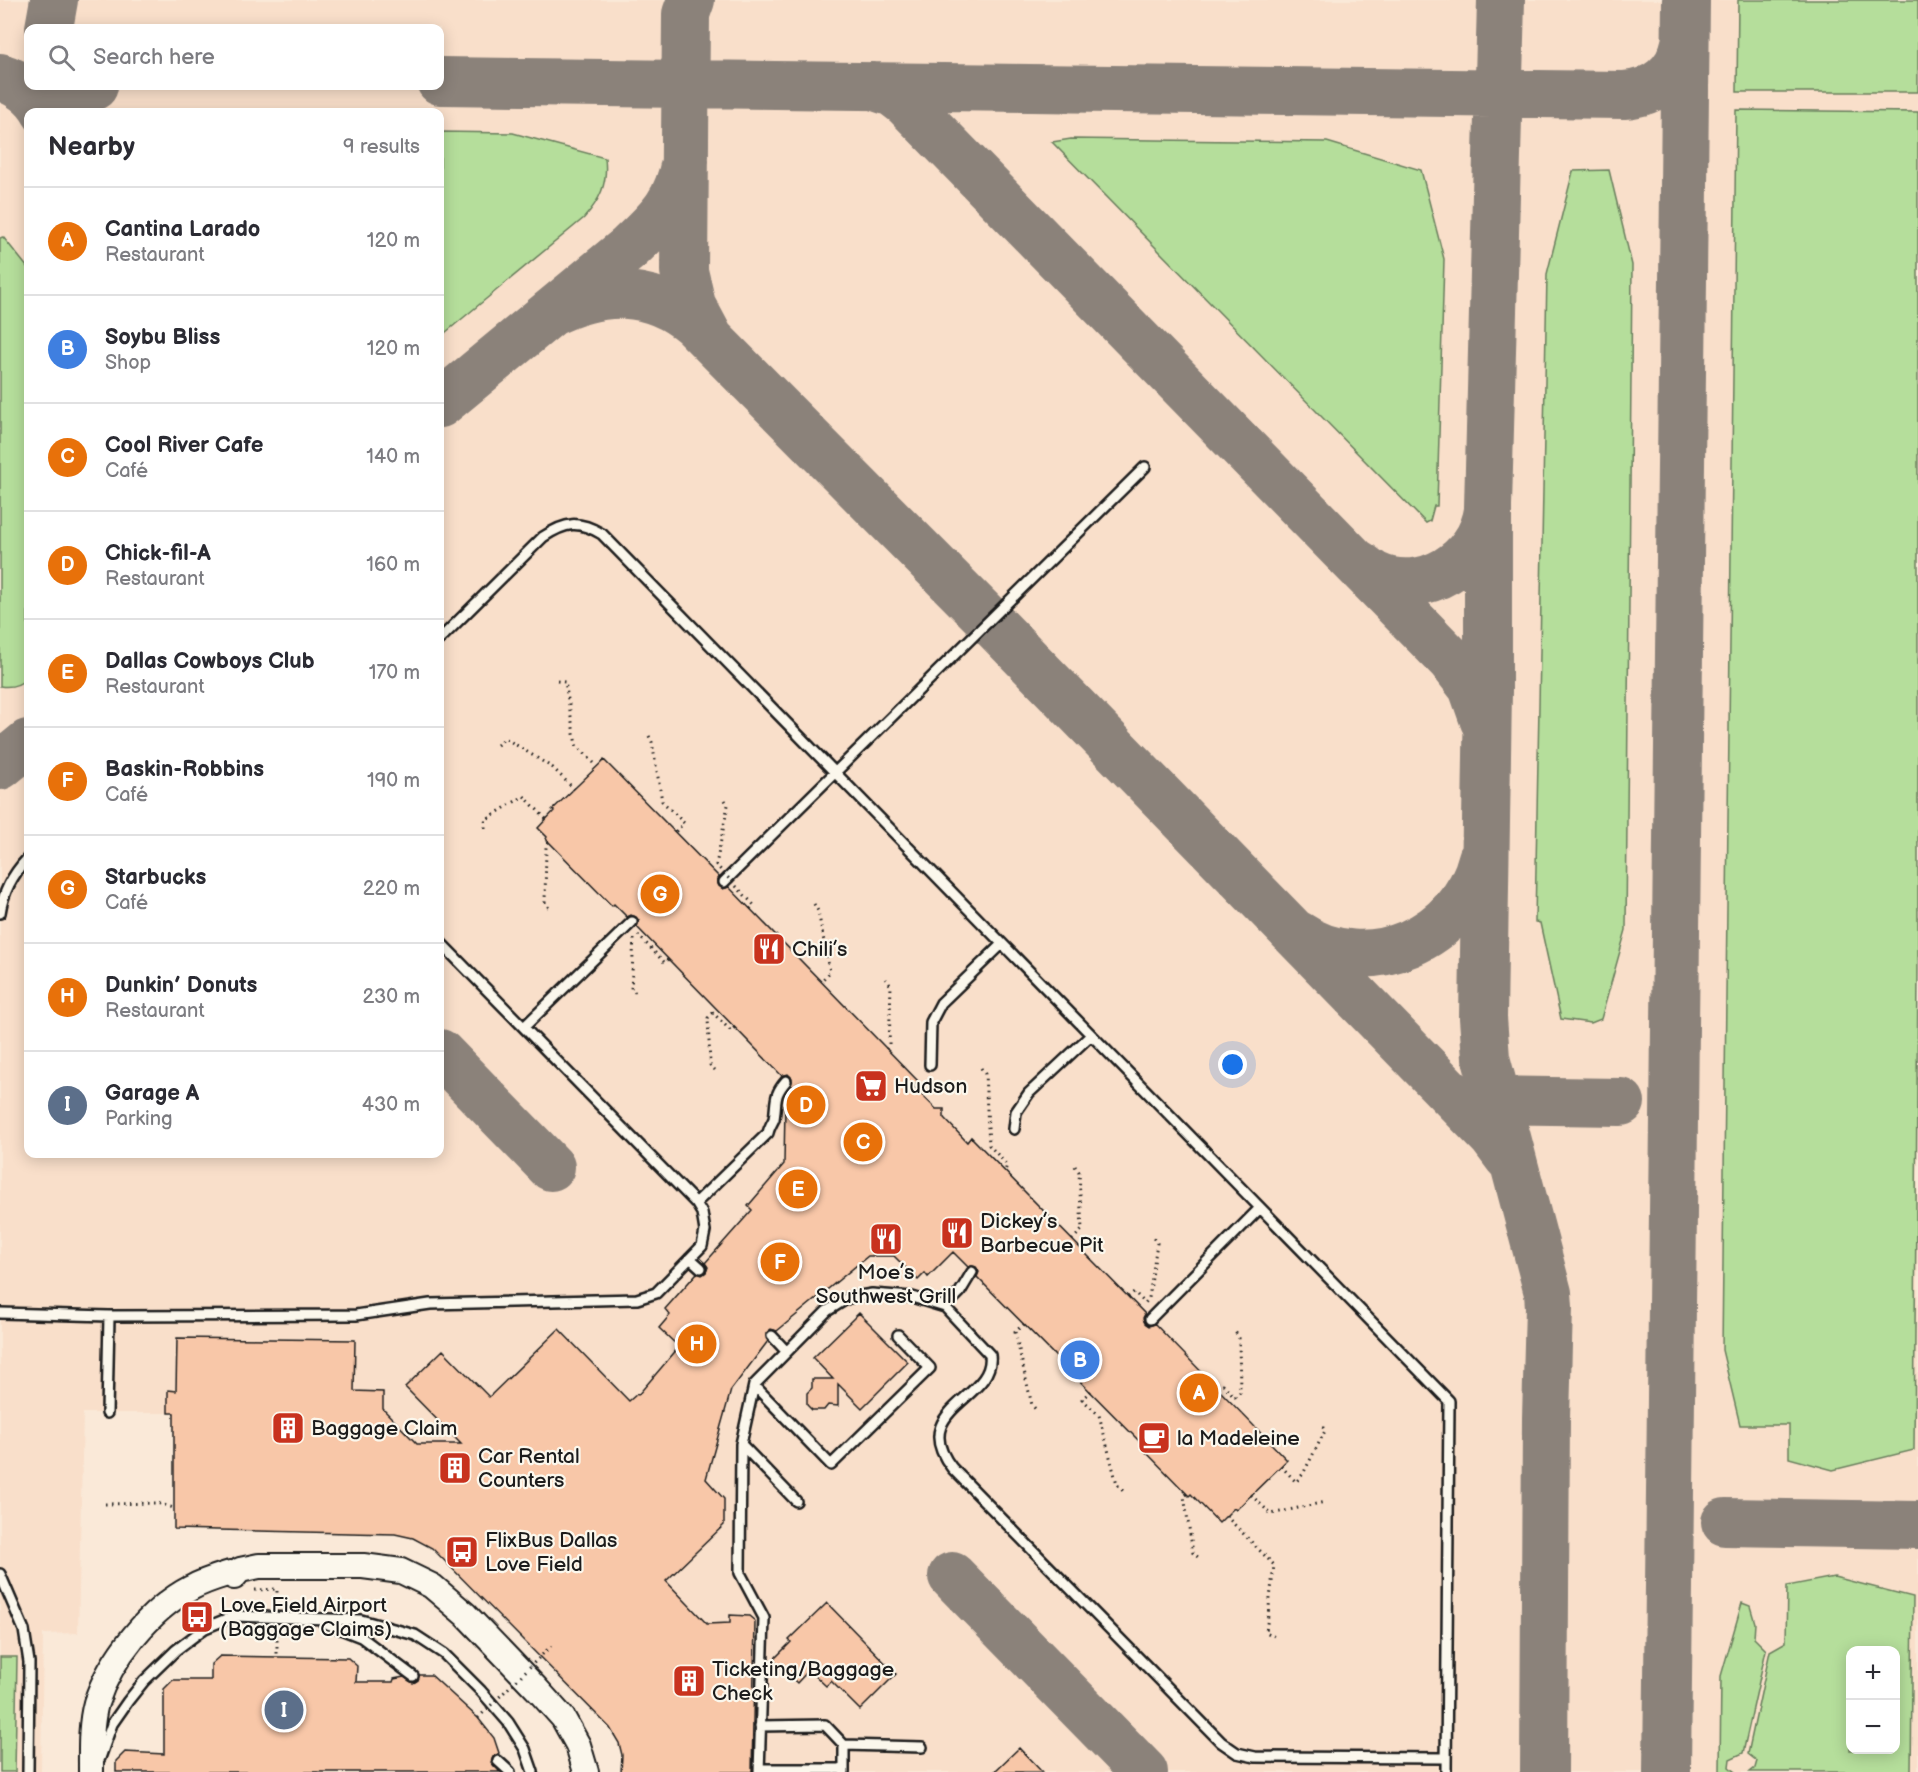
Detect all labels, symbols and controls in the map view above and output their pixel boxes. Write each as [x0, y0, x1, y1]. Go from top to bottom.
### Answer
search box [24, 24, 444, 90]
icon: search [45, 41, 78, 74]
text: Search here [93, 44, 215, 71]
text: Nearby [48, 132, 135, 163]
text: 9 results [343, 135, 420, 159]
text: Cantina Larado [105, 216, 260, 243]
text: A [61, 229, 74, 253]
text: 120 m [367, 229, 420, 253]
text: Restaurant [105, 243, 205, 267]
text: Soybu Bliss [105, 324, 220, 351]
text: B [60, 337, 75, 361]
text: 120 m [367, 337, 420, 361]
text: Shop [105, 351, 151, 375]
text: Cool River Cafe [105, 432, 264, 459]
text: C [60, 445, 75, 469]
text: 140 m [366, 445, 420, 469]
text: Café [105, 459, 148, 483]
text: Chick-fil-A [105, 540, 211, 567]
text: D [61, 553, 74, 577]
text: 160 m [366, 553, 420, 577]
text: Restaurant [105, 567, 205, 591]
text: Dallas Cowboys Club [105, 648, 315, 675]
text: E [61, 661, 74, 685]
text: 170 m [369, 661, 420, 685]
text: Restaurant [105, 675, 205, 699]
text: Baskin-Robbins [105, 756, 264, 783]
text: F [61, 769, 74, 793]
text: 190 m [367, 769, 420, 793]
text: Café [105, 783, 148, 807]
text: Starbucks [105, 864, 206, 891]
pin: G [640, 872, 680, 916]
text: G [60, 877, 75, 901]
text: 220 m [363, 877, 420, 901]
text: Café [105, 891, 148, 915]
restaurant icon: Chili’s [751, 931, 787, 967]
place label: Chili’s [792, 937, 847, 962]
text: Dunkin’ Donuts [105, 972, 257, 999]
text: H [60, 985, 75, 1009]
text: 230 m [363, 985, 420, 1009]
text: Restaurant [105, 999, 205, 1023]
your location [1218, 1050, 1247, 1079]
supermarket icon: Hudson [853, 1068, 889, 1104]
place label: Hudson [894, 1074, 967, 1099]
text: Garage A [105, 1080, 199, 1107]
pin: D [786, 1082, 826, 1128]
text: I [64, 1093, 71, 1117]
text: 430 m [362, 1093, 420, 1117]
text: Parking [105, 1107, 173, 1131]
pin: C [844, 1120, 882, 1164]
pin: E [778, 1166, 818, 1212]
place label: Dickey’s Barbecue Pit [980, 1209, 1104, 1258]
restaurant icon: Dickey’s Barbecue Pit [939, 1215, 975, 1251]
restaurant icon: Moe’s Southwest Grill [868, 1221, 904, 1257]
pin: F [760, 1240, 800, 1284]
place label: Moe’s Southwest Grill [816, 1260, 956, 1309]
pin: H [678, 1322, 716, 1366]
pin: B [1060, 1338, 1100, 1382]
pin: A [1180, 1370, 1218, 1416]
building icon: Baggage Claim [270, 1410, 306, 1446]
place label: Baggage Claim [311, 1416, 457, 1441]
cafe icon: la Madeleine [1136, 1420, 1172, 1456]
place label: la Madeleine [1177, 1426, 1300, 1451]
place label: Car Rental Counters [478, 1444, 580, 1493]
building icon: Car Rental Counters [437, 1450, 473, 1486]
place label: FlixBus Dallas Love Field [485, 1528, 618, 1577]
bus stop icon: FlixBus Dallas Love Field [444, 1534, 480, 1570]
place label: Love Field Airport (Baggage Claims) [220, 1593, 392, 1642]
bus stop icon: Love Field Airport (Baggage Claims) [179, 1599, 215, 1635]
map controls [1846, 1646, 1900, 1754]
button: + [1846, 1646, 1900, 1700]
place label: Ticketing/Baggage Check [712, 1657, 894, 1706]
building icon: Ticketing/Baggage Check [671, 1663, 707, 1699]
pin: I [264, 1688, 304, 1732]
button: − [1846, 1700, 1900, 1754]

